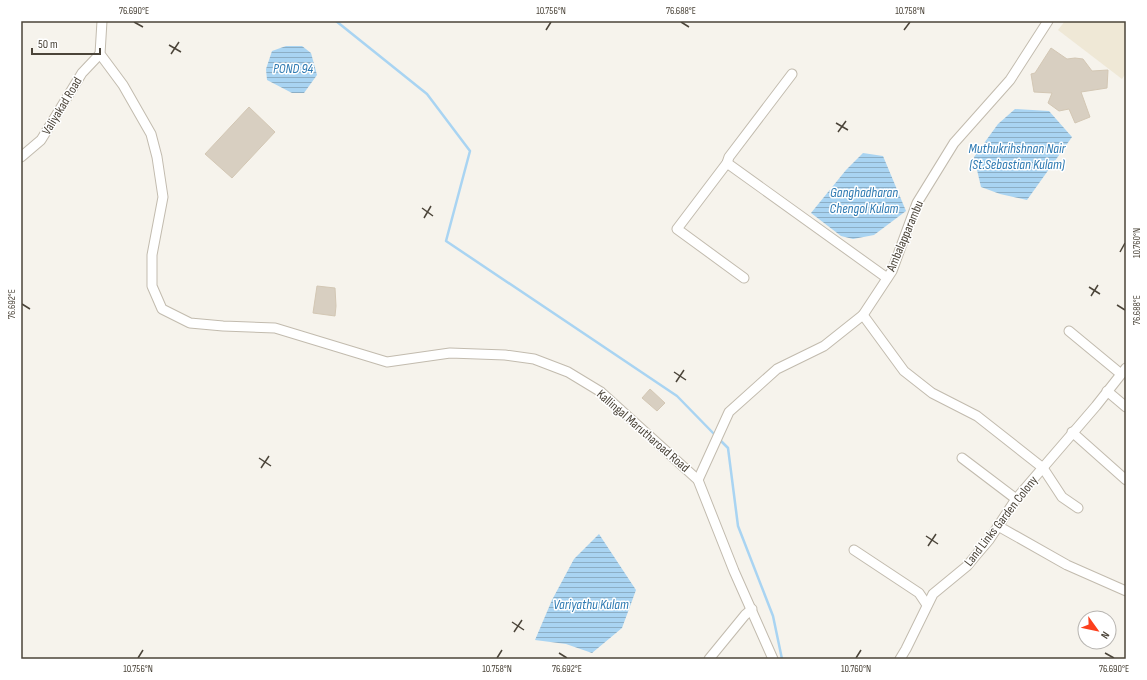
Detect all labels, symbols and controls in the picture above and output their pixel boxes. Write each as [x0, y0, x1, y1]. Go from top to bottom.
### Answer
text: 76.690°E [119, 5, 149, 17]
text: 10.756°N [536, 5, 566, 17]
text: 76.688°E [666, 5, 696, 17]
text: 10.758°N [895, 5, 925, 17]
scale bar [32, 30, 100, 56]
text: 50 m [38, 37, 58, 52]
water label: POND 94 [273, 60, 313, 77]
street label: Valiyakad Road [39, 74, 85, 138]
water label: Muthukrihshnan Nair (St.Sebastian Kulam) [969, 140, 1066, 173]
water label: Ganghadharan Chengol Kulam [830, 184, 899, 217]
street label: Ambalapparambu [883, 198, 927, 275]
text: 10.760°N [1131, 228, 1143, 258]
text: 76.692°E [6, 289, 18, 319]
text: 76.688°E [1131, 295, 1143, 325]
street label: Kallingal Marutharoad Road [593, 386, 693, 476]
street label: Land Links Garden Colony [961, 473, 1041, 569]
water label: Variyathu Kulam [553, 596, 629, 613]
north arrow [1077, 610, 1117, 650]
text: N [1098, 629, 1112, 641]
text: 10.756°N [123, 663, 153, 675]
text: 10.758°N [482, 663, 512, 675]
text: 76.692°E [552, 663, 582, 675]
text: 10.760°N [841, 663, 871, 675]
text: 76.690°E [1099, 663, 1129, 675]

